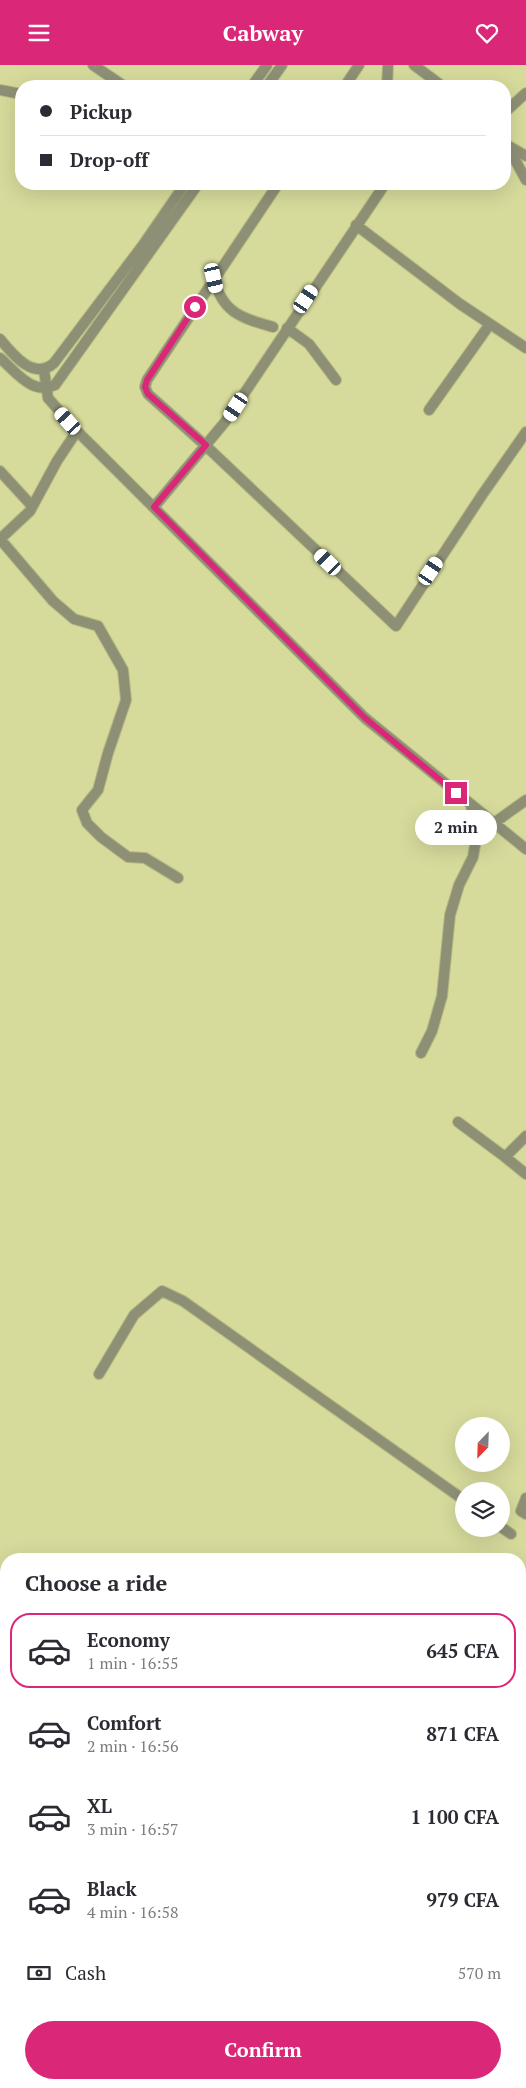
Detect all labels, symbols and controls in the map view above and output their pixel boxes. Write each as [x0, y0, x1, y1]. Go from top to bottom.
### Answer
text: Cabway [223, 18, 303, 47]
icon: menu [25, 19, 53, 47]
icon: heart [473, 19, 501, 47]
text: Pickup [70, 99, 132, 124]
text: Drop-off [70, 147, 148, 172]
car [203, 262, 224, 294]
car [291, 282, 320, 316]
route start [184, 296, 206, 318]
car [221, 390, 250, 424]
car [52, 405, 83, 437]
car [311, 546, 344, 578]
car [416, 554, 445, 588]
route end [445, 782, 467, 804]
callout: 2 min [415, 811, 497, 845]
text: 2 min [434, 816, 478, 838]
north arrow [455, 1417, 510, 1473]
map controls [455, 1417, 510, 1537]
button: layers [455, 1482, 510, 1537]
text: Choose a ride [25, 1568, 167, 1597]
text: Economy [87, 1627, 170, 1652]
icon: car [27, 1628, 72, 1673]
text: 645 CFA [426, 1638, 499, 1663]
text: 1 min · 16:55 [87, 1652, 179, 1674]
text: Comfort [87, 1710, 162, 1735]
icon: car [27, 1711, 72, 1756]
text: 871 CFA [426, 1721, 499, 1746]
text: 2 min · 16:56 [87, 1735, 179, 1757]
text: XL [87, 1793, 112, 1818]
icon: car [27, 1794, 72, 1839]
text: 1 100 CFA [410, 1804, 499, 1829]
text: 3 min · 16:57 [87, 1818, 179, 1840]
text: Black [87, 1876, 137, 1901]
icon: car [27, 1877, 72, 1922]
text: 979 CFA [426, 1887, 499, 1912]
text: 4 min · 16:58 [87, 1901, 179, 1923]
icon: cash [25, 1959, 53, 1987]
text: Cash [65, 1960, 106, 1985]
text: 570 m [458, 1962, 501, 1984]
button: Confirm [25, 2021, 501, 2079]

